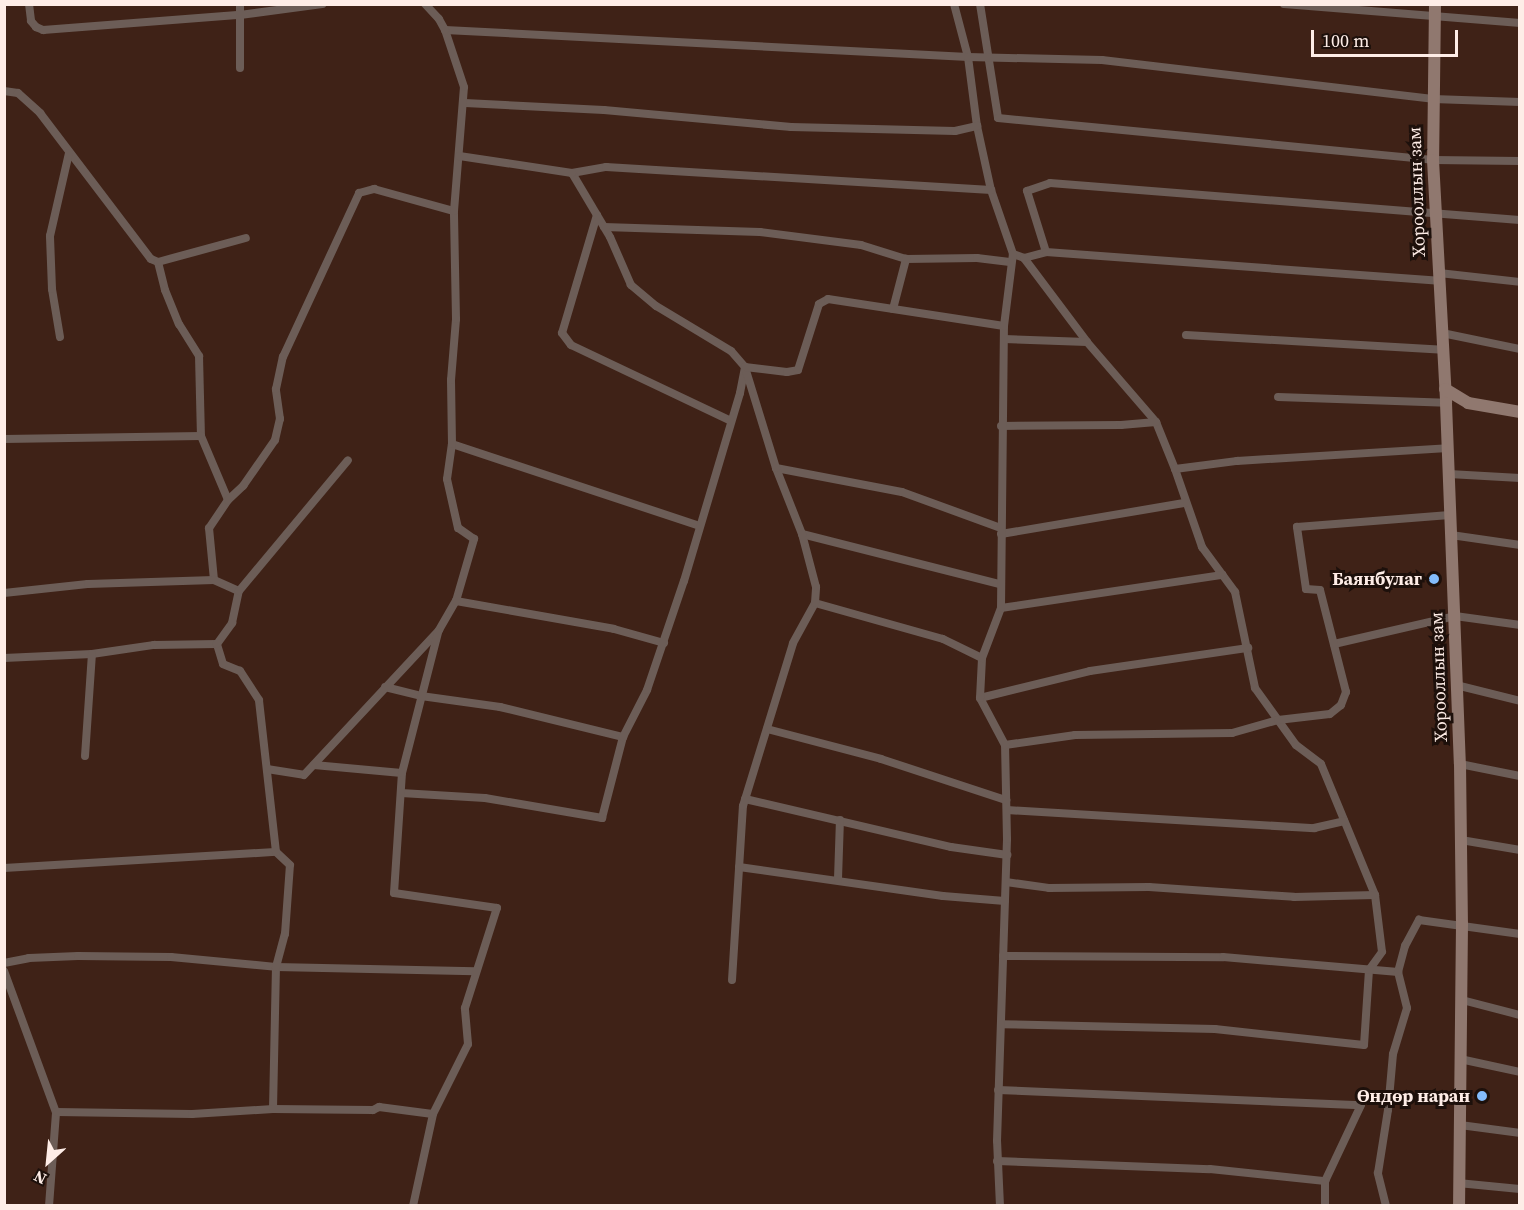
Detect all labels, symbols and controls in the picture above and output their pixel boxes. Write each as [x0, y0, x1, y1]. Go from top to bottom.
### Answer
scale bar [1314, 18, 1461, 56]
text: 100 m [1322, 28, 1369, 53]
street label: Хорооллын зам [1404, 126, 1430, 258]
place label: Баянбулаг [1332, 568, 1422, 590]
marker: Баянбулаг [1427, 572, 1441, 586]
street label: Хорооллын зам [1426, 611, 1452, 743]
place label: Өндөр наран [1357, 1085, 1470, 1107]
marker: Өндөр наран [1475, 1089, 1489, 1103]
north arrow [18, 1132, 78, 1192]
text: N [30, 1166, 50, 1190]

